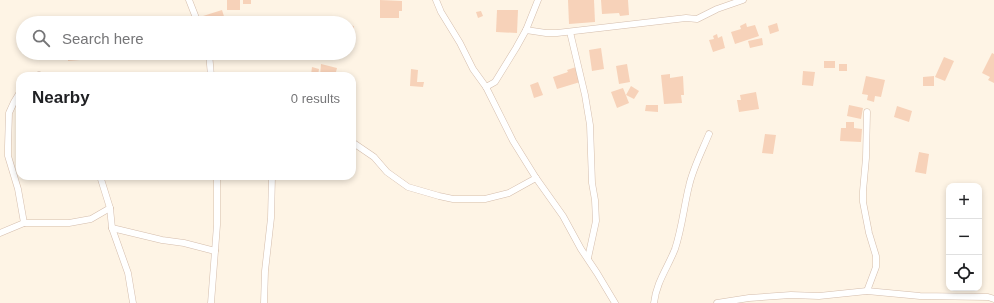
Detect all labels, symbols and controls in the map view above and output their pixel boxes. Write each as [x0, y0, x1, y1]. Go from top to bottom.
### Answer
search box [16, 16, 356, 60]
icon: search [30, 27, 52, 49]
text: Search here [62, 30, 144, 47]
text: Nearby [32, 88, 90, 107]
text: 0 results [291, 91, 340, 106]
map controls [946, 183, 982, 291]
button: + [946, 183, 982, 219]
button: − [946, 219, 982, 255]
button: locate [946, 255, 982, 291]

